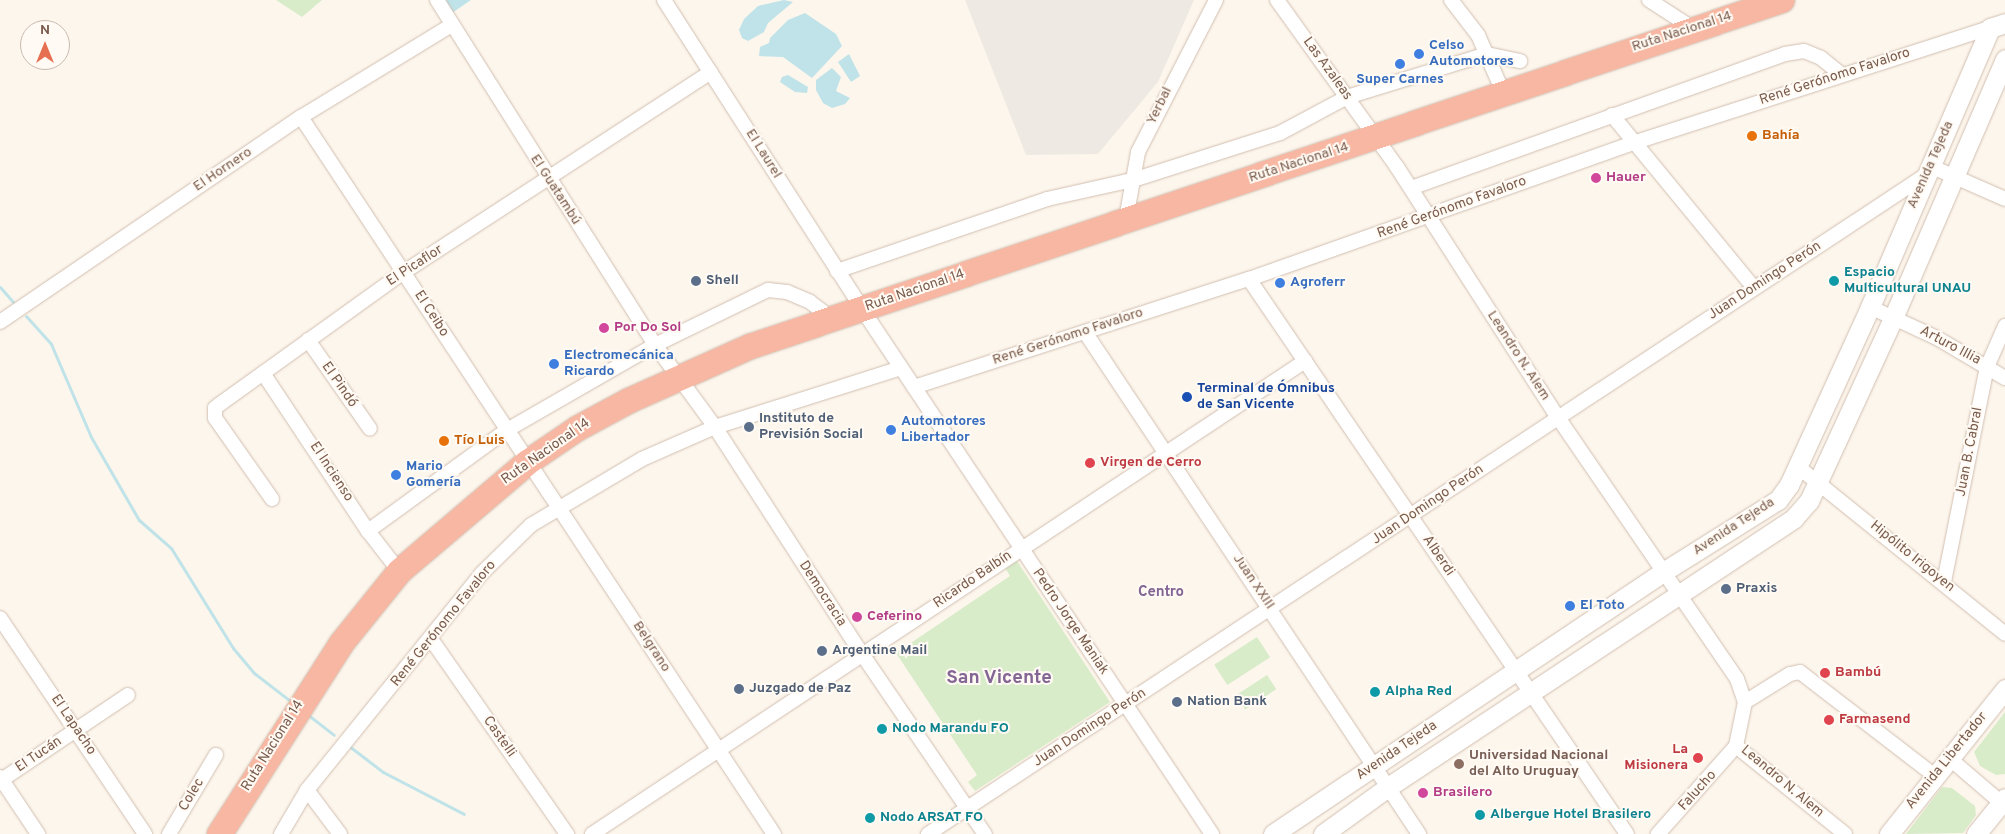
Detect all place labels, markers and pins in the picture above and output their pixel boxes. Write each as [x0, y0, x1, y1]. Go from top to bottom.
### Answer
place label: Celso Automotores [1429, 38, 1514, 70]
marker: Celso Automotores [1413, 48, 1425, 60]
marker: Super Carnes [1394, 58, 1406, 70]
place label: Super Carnes [1356, 72, 1444, 88]
place label: Bahía [1762, 128, 1800, 144]
marker: Bahía [1746, 130, 1758, 142]
place label: Hauer [1606, 170, 1646, 186]
marker: Hauer [1590, 172, 1602, 184]
place label: Espacio Multicultural UNAU [1844, 265, 1971, 298]
place label: Shell [706, 273, 739, 289]
marker: Shell [690, 275, 702, 287]
place label: Agroferr [1290, 275, 1345, 291]
marker: Espacio Multicultural UNAU [1828, 275, 1840, 287]
marker: Agroferr [1274, 277, 1286, 289]
place label: Por Do Sol [614, 320, 681, 336]
marker: Por Do Sol [598, 322, 610, 334]
place label: Electromecánica Ricardo [564, 348, 674, 381]
marker: Electromecánica Ricardo [548, 358, 560, 370]
place label: Terminal de Ómnibus de San Vicente [1197, 381, 1335, 414]
marker: Terminal de Ómnibus de San Vicente [1181, 391, 1193, 403]
place label: Instituto de Previsión Social [759, 411, 863, 444]
place label: Automotores Libertador [901, 414, 986, 447]
marker: Instituto de Previsión Social [743, 421, 755, 433]
marker: Automotores Libertador [885, 424, 897, 436]
place label: Tío Luis [454, 433, 505, 449]
marker: Tío Luis [438, 435, 450, 447]
place label: Virgen de Cerro [1100, 455, 1202, 471]
marker: Virgen de Cerro [1084, 457, 1096, 469]
place label: Mario Gomería [406, 459, 461, 492]
marker: Mario Gomería [390, 469, 402, 481]
place label: Praxis [1736, 581, 1777, 597]
marker: Praxis [1720, 583, 1732, 595]
place label: El Toto [1580, 598, 1625, 614]
marker: El Toto [1564, 600, 1576, 612]
place label: Ceferino [867, 609, 922, 625]
marker: Ceferino [851, 611, 863, 623]
place label: Argentine Mail [832, 643, 927, 659]
marker: Argentine Mail [816, 645, 828, 657]
place label: Bambú [1835, 665, 1881, 681]
marker: Bambú [1819, 667, 1831, 679]
place label: Juzgado de Paz [749, 681, 851, 697]
marker: Juzgado de Paz [733, 683, 745, 695]
place label: Alpha Red [1385, 684, 1452, 700]
marker: Alpha Red [1369, 686, 1381, 698]
place label: Nation Bank [1187, 694, 1267, 710]
marker: Nation Bank [1171, 696, 1183, 708]
place label: Farmasend [1839, 712, 1910, 728]
marker: Farmasend [1823, 714, 1835, 726]
place label: Nodo Marandu FO [892, 721, 1009, 737]
marker: Nodo Marandu FO [876, 723, 888, 735]
place label: La Misionera [1624, 742, 1688, 774]
place label: Universidad Nacional del Alto Uruguay [1469, 748, 1608, 780]
marker: La Misionera [1692, 752, 1704, 764]
marker: Universidad Nacional del Alto Uruguay [1453, 758, 1465, 770]
place label: Brasilero [1433, 785, 1492, 801]
marker: Brasilero [1417, 787, 1429, 799]
place label: Albergue Hotel Brasilero [1490, 807, 1651, 823]
marker: Albergue Hotel Brasilero [1474, 809, 1486, 821]
place label: Nodo ARSAT FO [880, 810, 984, 826]
marker: Nodo ARSAT FO [864, 812, 876, 824]

